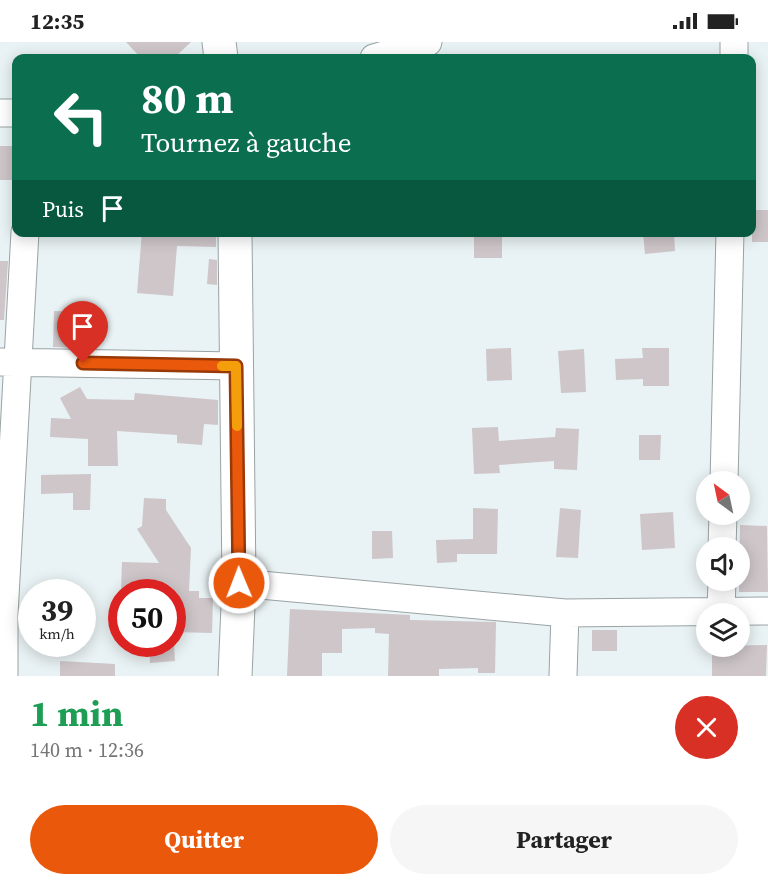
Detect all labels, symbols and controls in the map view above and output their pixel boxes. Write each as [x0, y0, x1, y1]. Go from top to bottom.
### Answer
text: 12:35 [30, 6, 84, 36]
text: 80 m [141, 69, 234, 127]
icon: left [42, 78, 120, 156]
text: Tournez à gauche [141, 124, 351, 161]
icon: arrive [96, 192, 129, 225]
text: Puis [42, 194, 84, 224]
pin [57, 301, 108, 363]
icon: arrive [66, 310, 99, 343]
north arrow [696, 471, 750, 525]
map controls [696, 471, 750, 657]
button: sound [696, 537, 750, 591]
position arrow [207, 551, 271, 615]
speed limit sign: 50 [108, 579, 186, 657]
text: 39 [41, 590, 73, 631]
button: layers [696, 603, 750, 657]
text: km/h [39, 623, 75, 644]
text: 1 min [30, 689, 123, 738]
button: close [675, 696, 738, 759]
text: 140 m · 12:36 [30, 736, 144, 764]
button: Quitter [30, 805, 378, 874]
button: Partager [390, 805, 738, 874]

